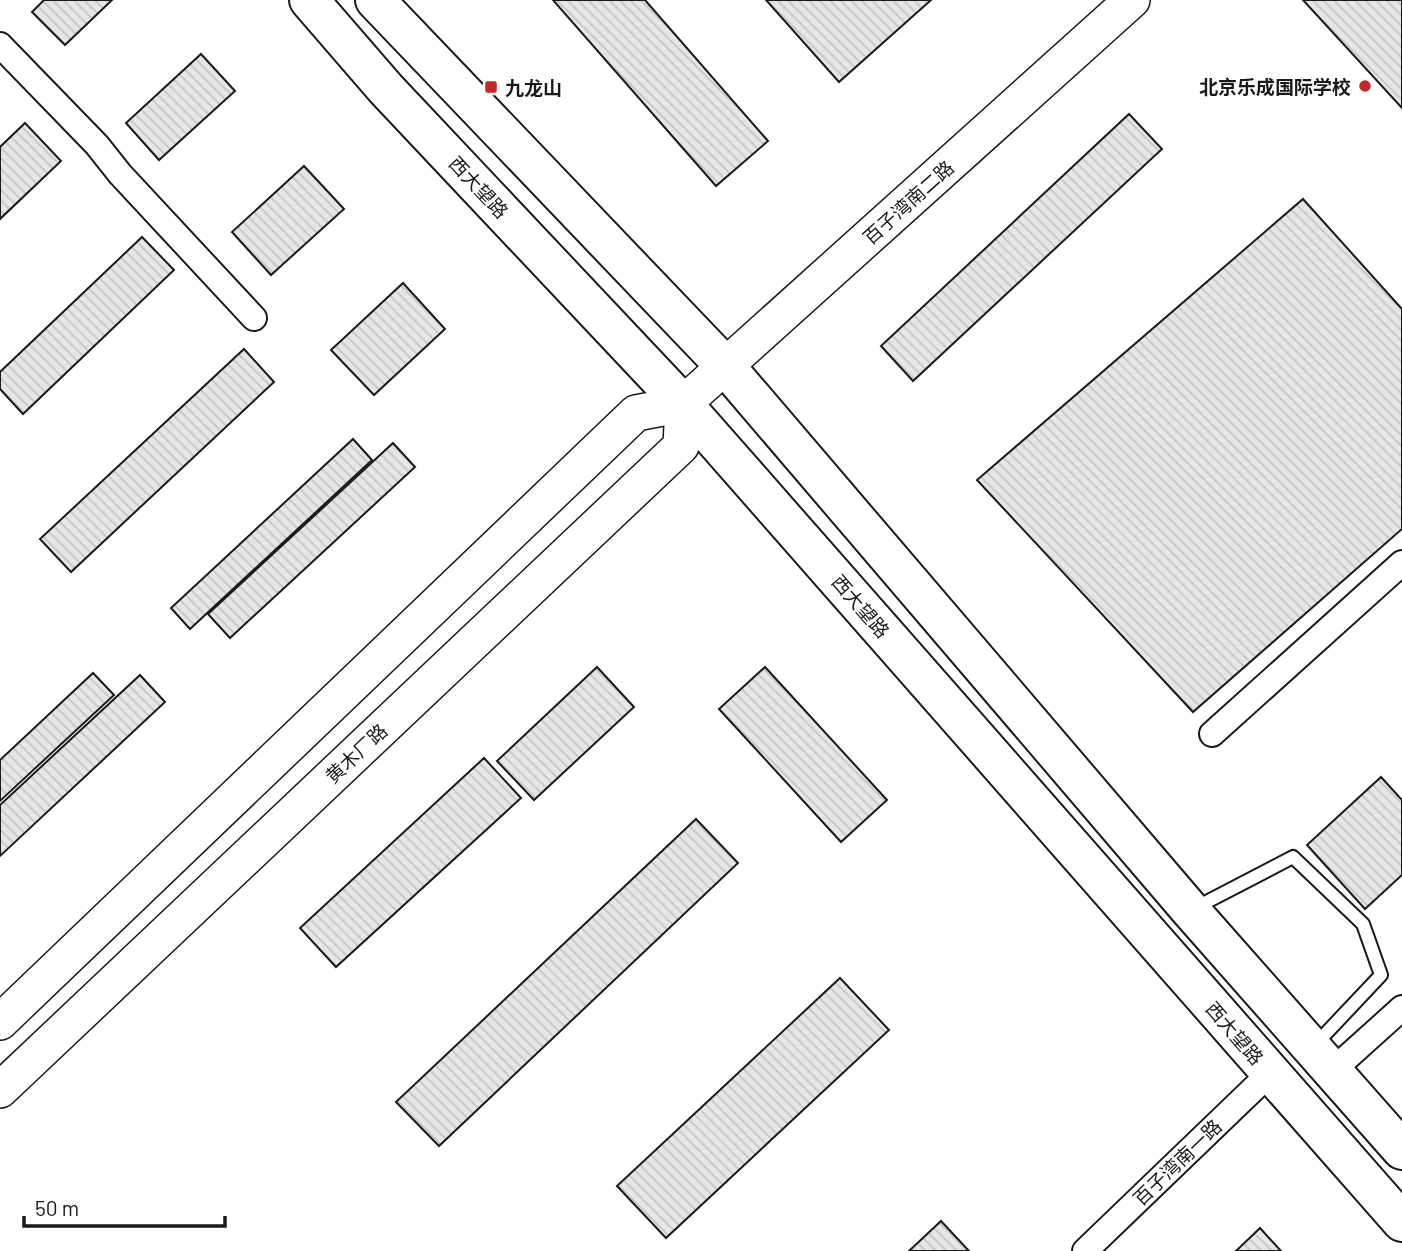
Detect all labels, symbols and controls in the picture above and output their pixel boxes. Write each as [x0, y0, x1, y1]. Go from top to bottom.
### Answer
place label: 北京乐成国际学校 [1199, 75, 1351, 98]
place label: 九龙山 [505, 76, 562, 99]
marker: 北京乐成国际学校 [1357, 78, 1373, 94]
marker: 九龙山 [483, 79, 499, 95]
street label: 西大望路 [445, 151, 513, 223]
street label: 百子湾南二路 [858, 155, 958, 249]
street label: 西大望路 [827, 570, 895, 642]
street label: 黄木厂路 [320, 719, 392, 787]
street label: 西大望路 [1201, 997, 1269, 1069]
street label: 百子湾南一路 [1128, 1114, 1226, 1210]
scale bar [24, 1184, 226, 1228]
text: 50 m [35, 1195, 79, 1220]

